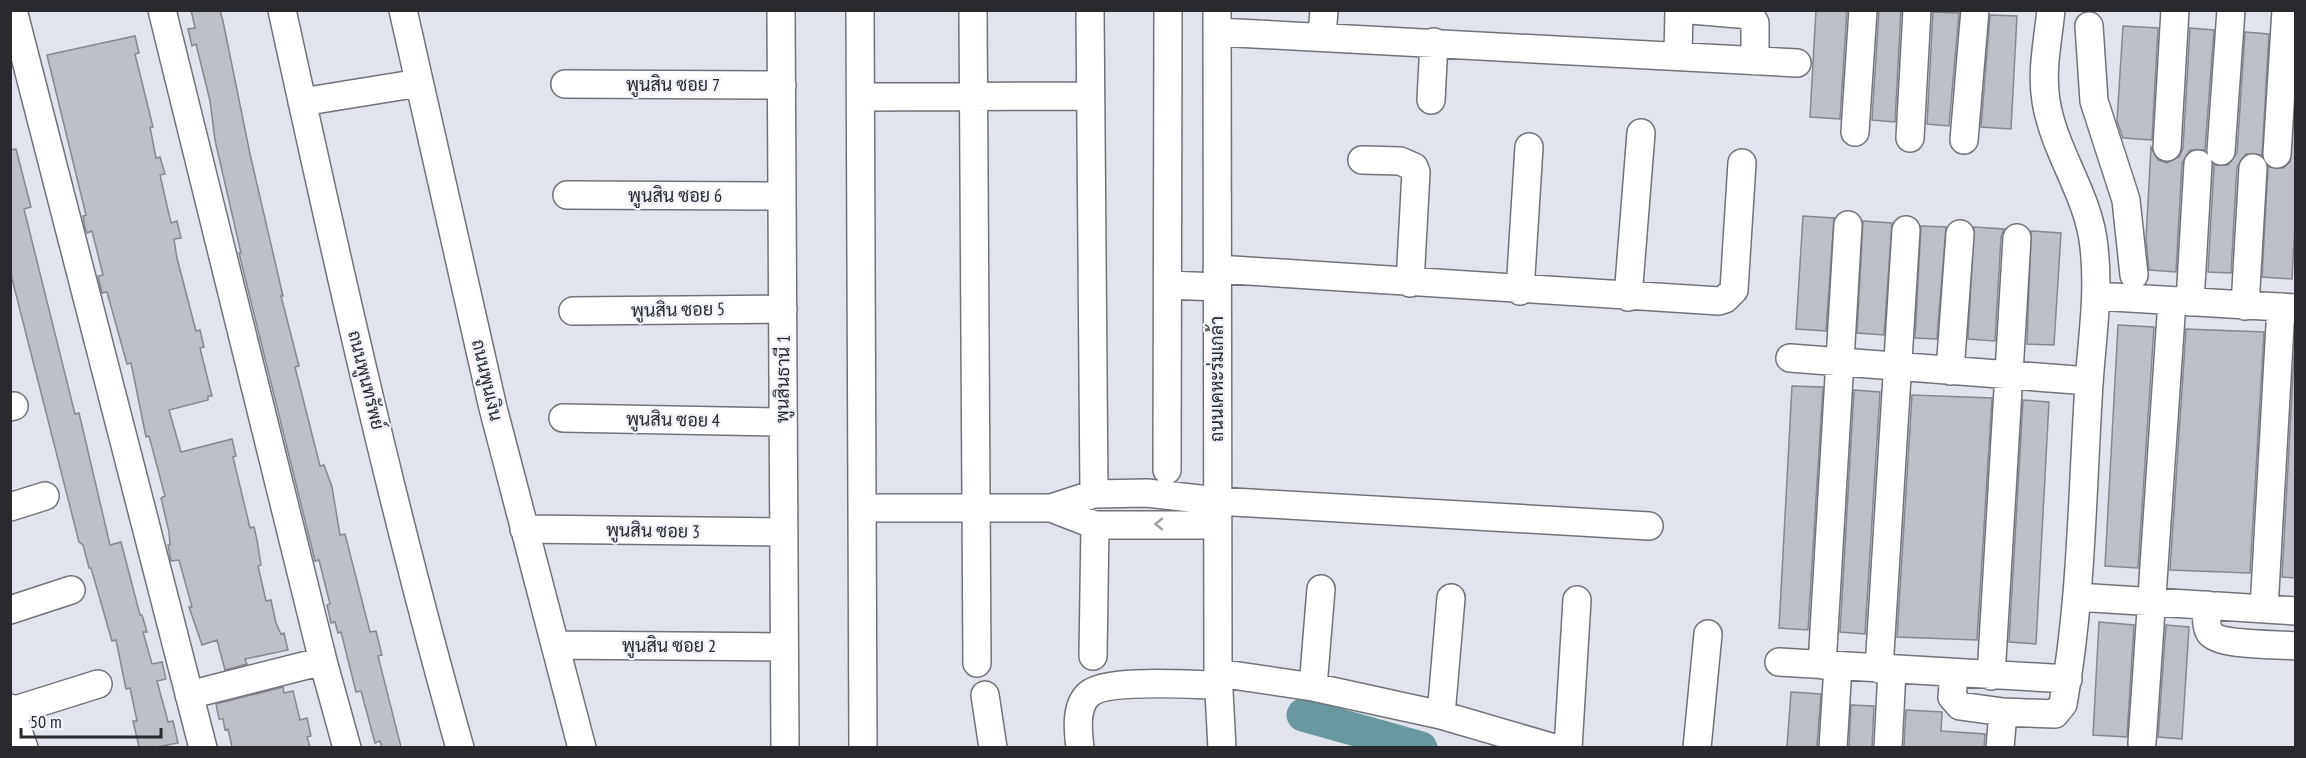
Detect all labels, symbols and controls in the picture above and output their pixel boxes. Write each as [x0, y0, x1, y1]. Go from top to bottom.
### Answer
street label: พูนสิน ซอย 7 [626, 73, 720, 98]
street label: พูนสิน ซอย 6 [628, 184, 722, 209]
street label: พูนสิน ซอย 5 [631, 297, 725, 324]
street label: ถนนเคหะร่มเกล้า [1205, 316, 1228, 442]
street label: ถนนพูนทรัพย์ [341, 328, 391, 432]
street label: พูนสินธานี 1 [769, 335, 797, 423]
street label: ถนนพูนเงิน [465, 337, 508, 423]
street label: พูนสิน ซอย 4 [626, 407, 720, 434]
street label: พูนสิน ซอย 3 [606, 518, 700, 545]
one-way arrow [1154, 518, 1163, 530]
street label: พูนสิน ซอย 2 [622, 634, 716, 659]
scale bar [21, 701, 160, 739]
text: 50 m [30, 710, 62, 733]

